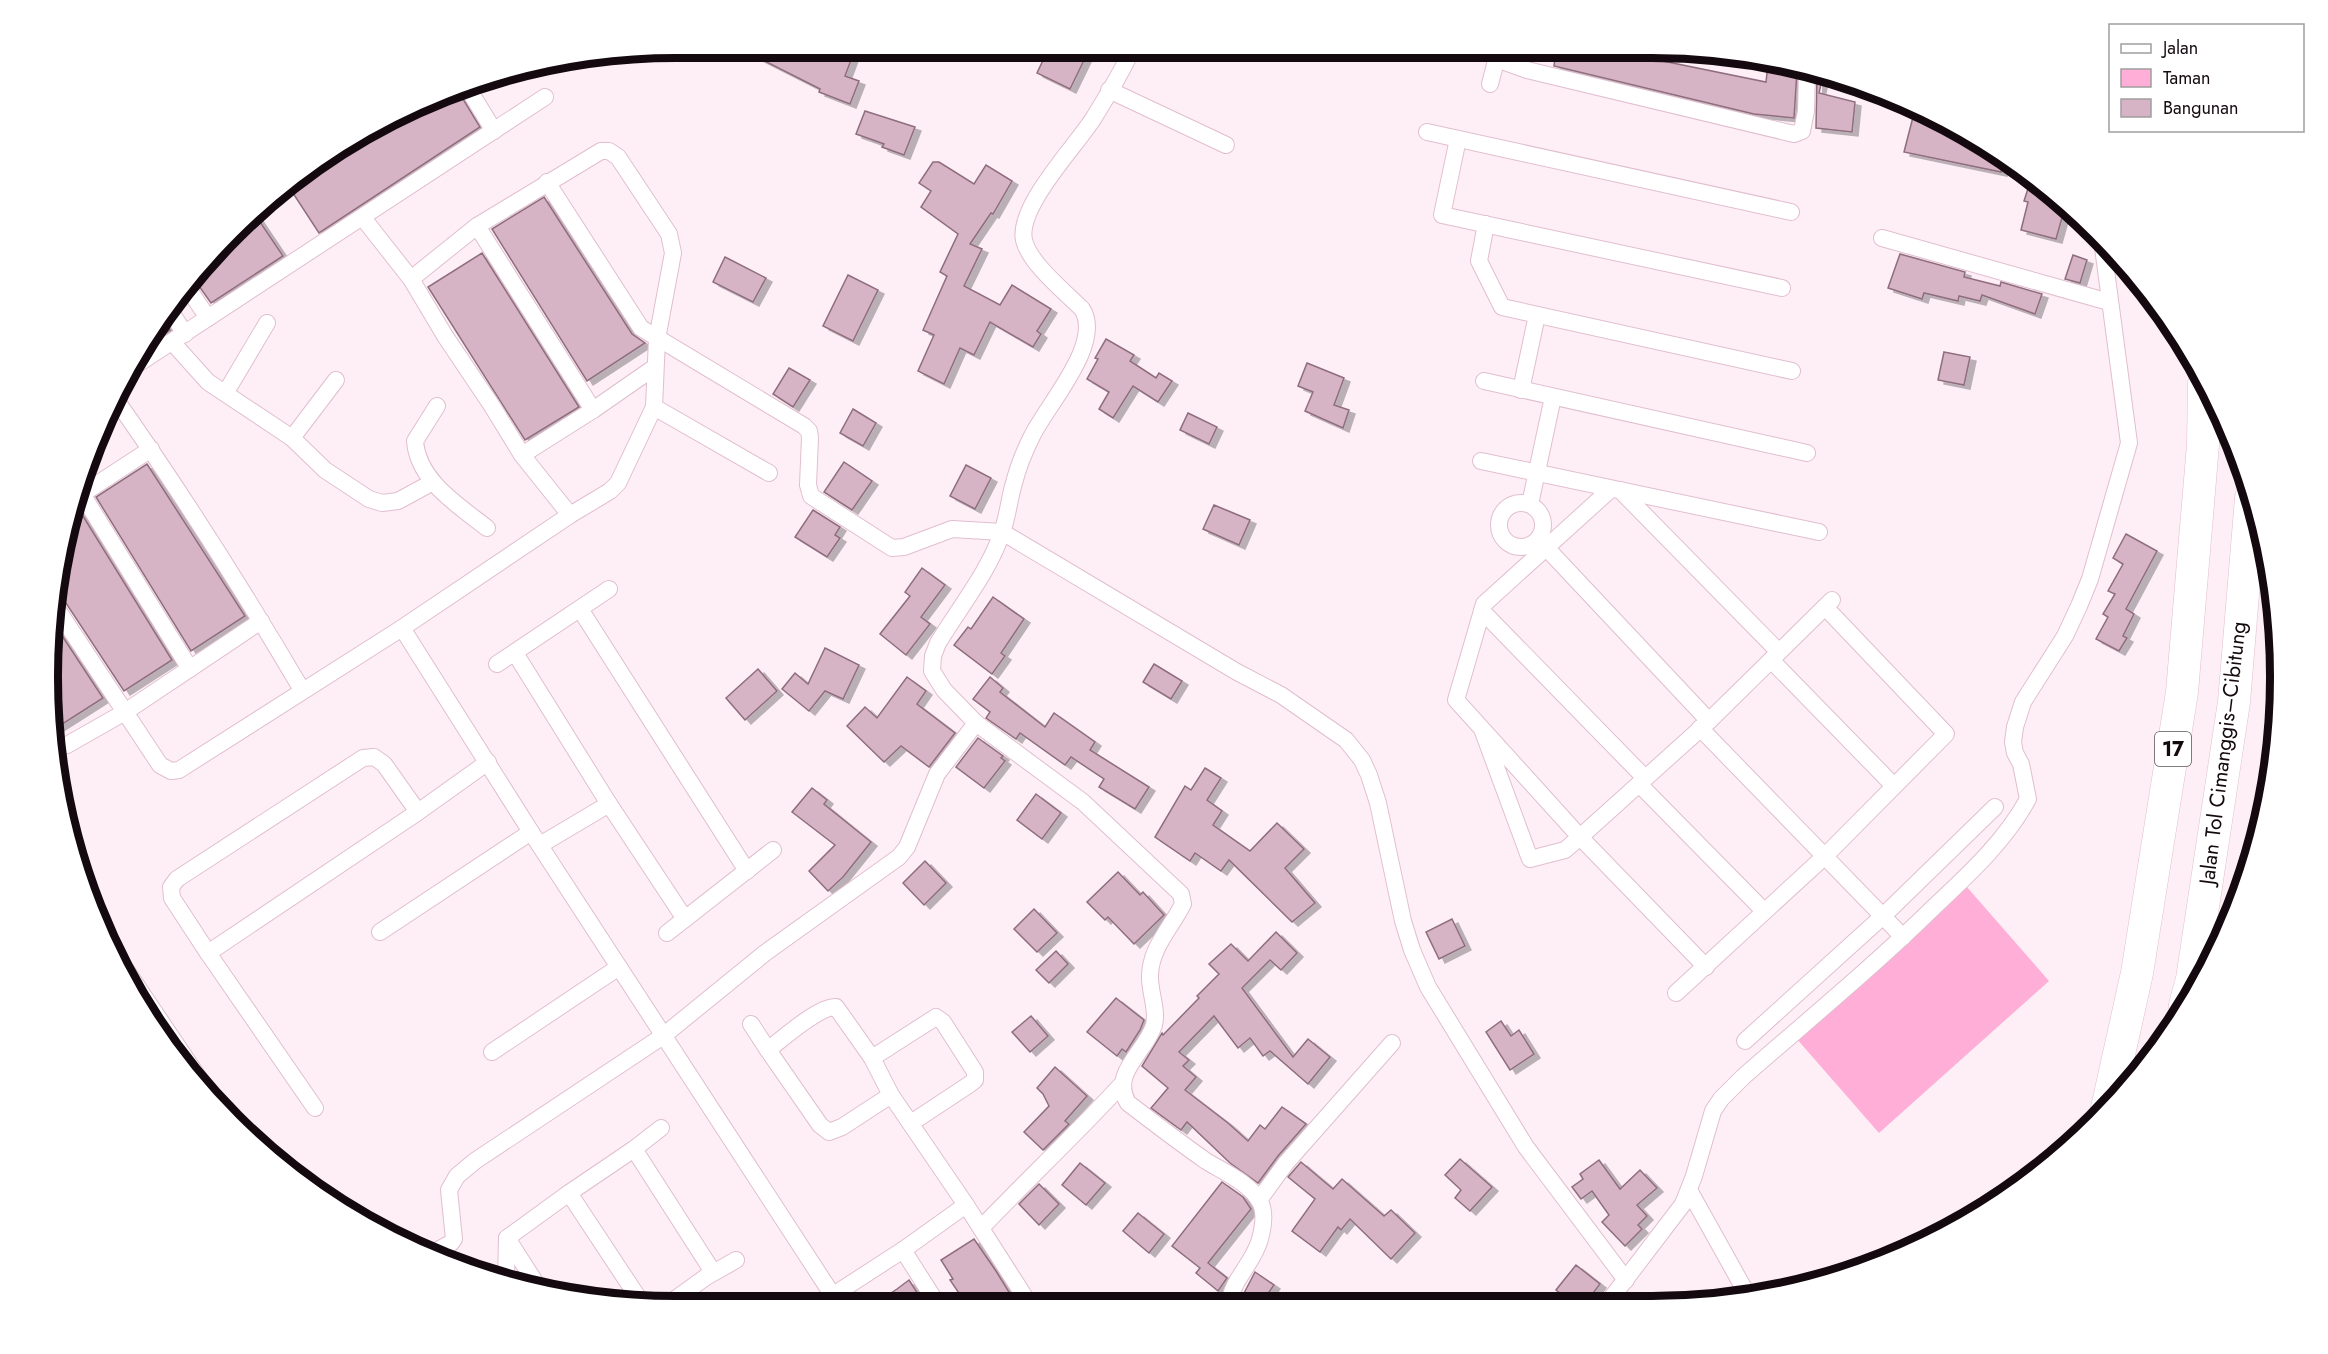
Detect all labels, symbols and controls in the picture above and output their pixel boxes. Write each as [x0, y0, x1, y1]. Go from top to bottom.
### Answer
legend [2109, 24, 2304, 132]
text: Jalan [2161, 35, 2198, 61]
text: Taman [2163, 65, 2210, 91]
text: Bangunan [2163, 95, 2238, 121]
street label: Jalan Tol Cimanggis–Cibitung [2192, 620, 2254, 889]
road number: 17 [2155, 732, 2191, 766]

